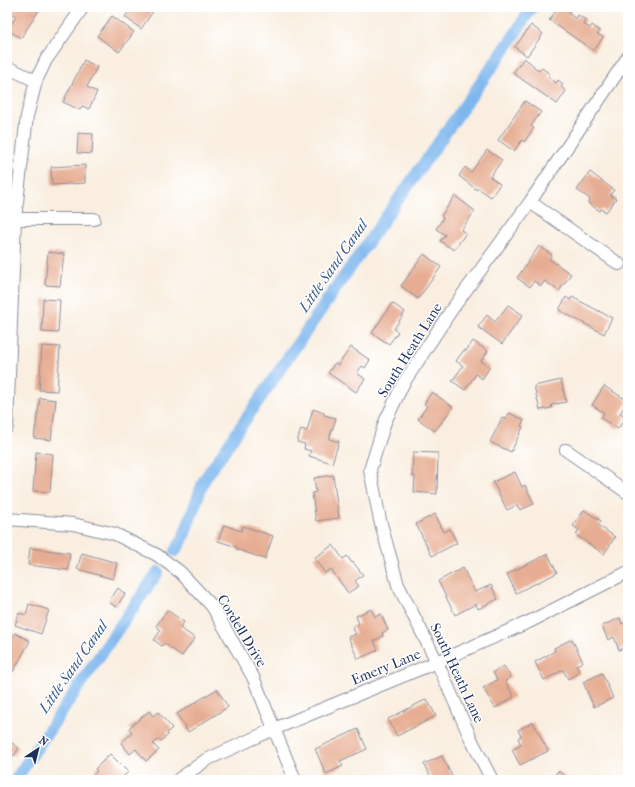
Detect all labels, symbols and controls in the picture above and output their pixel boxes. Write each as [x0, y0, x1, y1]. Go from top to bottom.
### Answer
water label: Little Sand Canal [294, 215, 373, 316]
street label: South Heath Lane [374, 300, 446, 400]
street label: Cordell Drive [214, 592, 270, 670]
water label: Little Sand Canal [34, 616, 113, 717]
street label: South Heath Lane [426, 620, 488, 726]
street label: Emery Lane [349, 645, 423, 689]
north arrow [18, 729, 58, 769]
text: N [36, 733, 51, 749]

